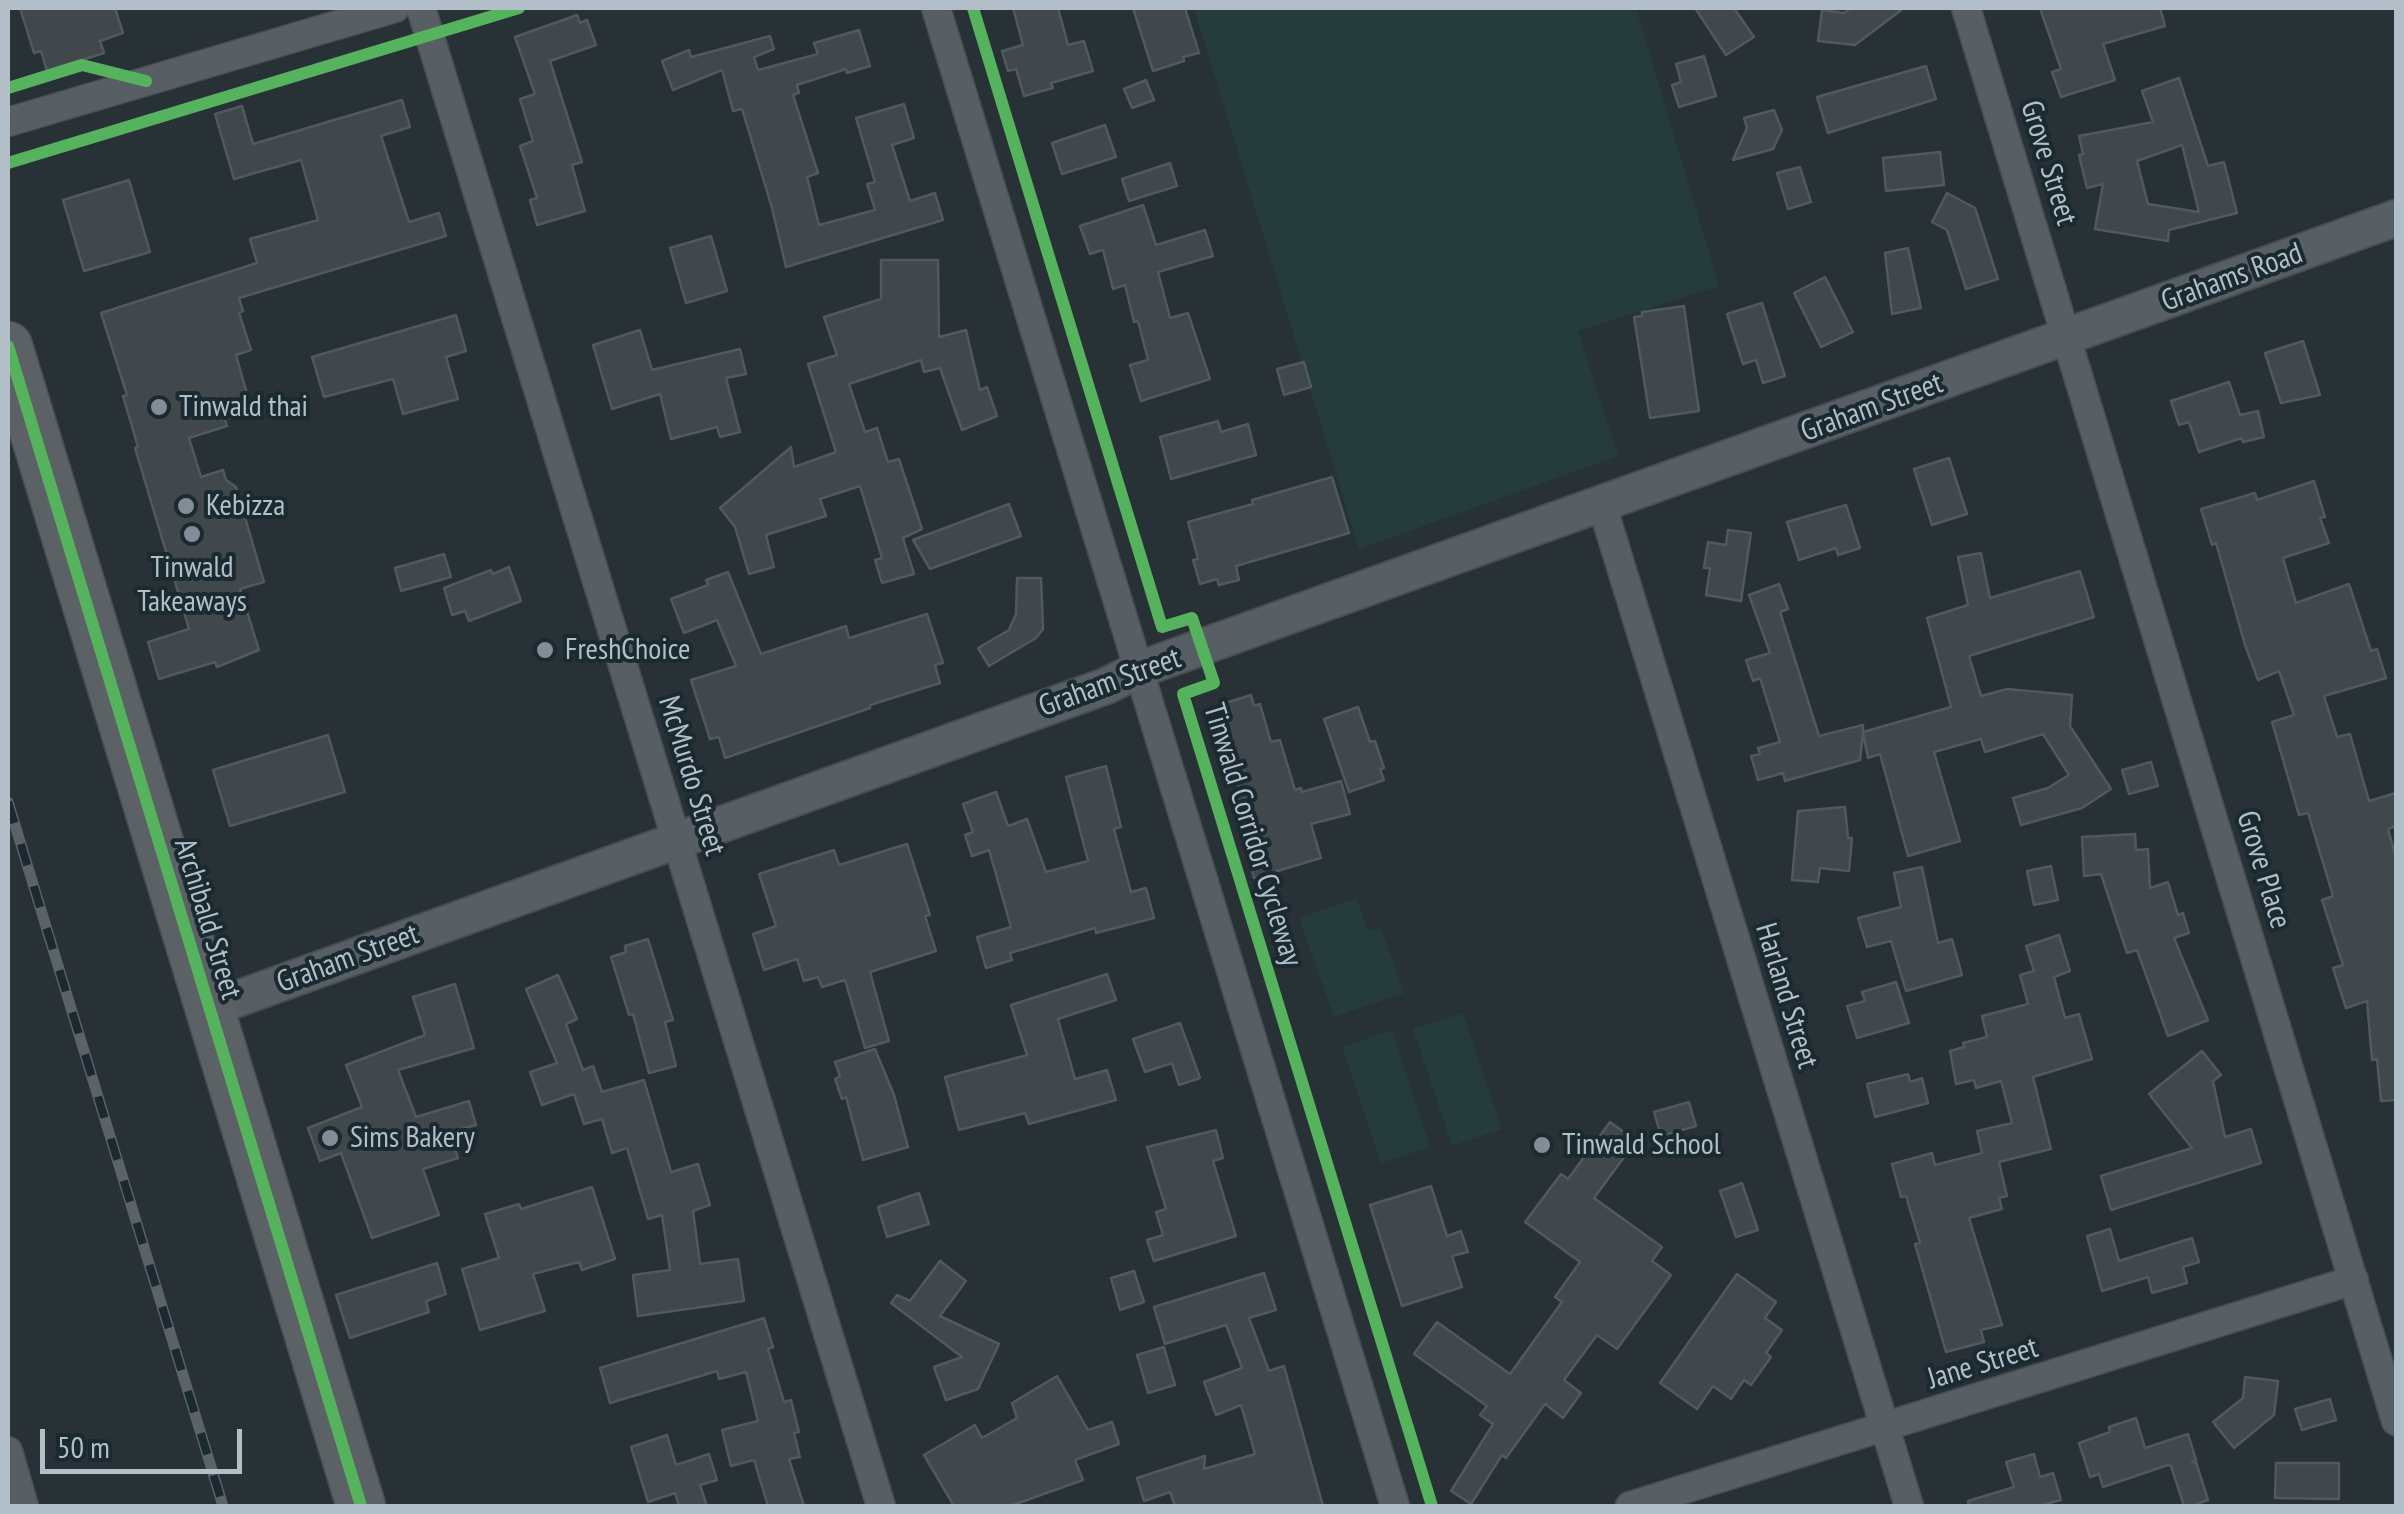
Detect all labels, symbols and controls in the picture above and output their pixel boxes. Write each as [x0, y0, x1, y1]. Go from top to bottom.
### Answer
street label: Grove Street [2012, 96, 2084, 230]
street label: Grahams Road [2157, 236, 2307, 320]
street label: Graham Street [1796, 366, 1948, 450]
place label: Tinwald thai [179, 389, 308, 425]
marker: Tinwald thai [148, 396, 170, 418]
place label: Kebizza [206, 488, 285, 524]
marker: Kebizza [175, 495, 197, 517]
marker: Tinwald Takeaways [181, 523, 203, 545]
place label: Tinwald Takeaways [137, 550, 247, 620]
place label: FreshChoice [565, 632, 690, 668]
marker: FreshChoice [534, 639, 556, 661]
street label: Graham Street [1034, 641, 1186, 725]
street label: McMurdo Street [650, 692, 732, 860]
street label: Tinwald Corridor Cycleway [1195, 699, 1309, 971]
street label: Grove Place [2228, 807, 2298, 933]
street label: Archibald Street [165, 834, 249, 1004]
street label: Graham Street [272, 917, 424, 1001]
street label: Harland Street [1747, 919, 1825, 1073]
place label: Sims Bakery [350, 1120, 475, 1156]
marker: Sims Bakery [319, 1127, 341, 1149]
place label: Tinwald School [1562, 1127, 1721, 1163]
marker: Tinwald School [1531, 1134, 1553, 1156]
street label: Jane Street [1924, 1330, 2042, 1398]
scale bar [45, 1409, 248, 1471]
text: 50 m [57, 1427, 110, 1466]

